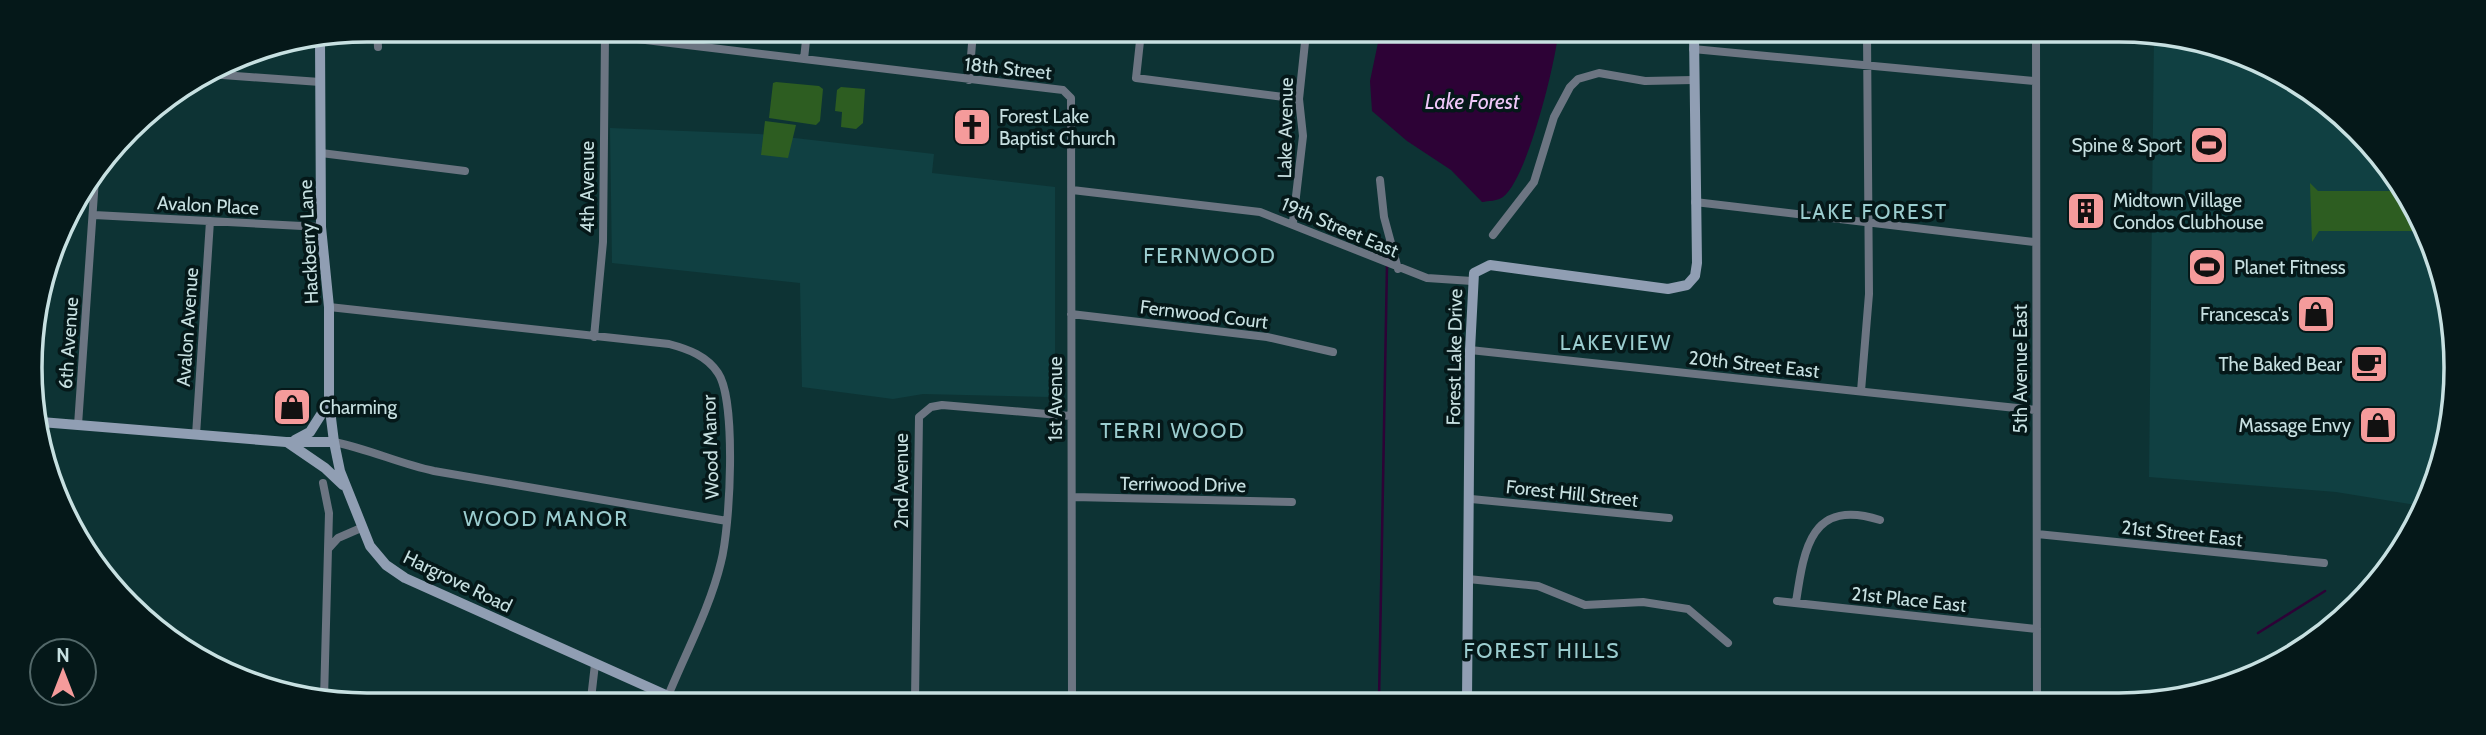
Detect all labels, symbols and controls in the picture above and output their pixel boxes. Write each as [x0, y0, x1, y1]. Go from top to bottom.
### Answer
street label: 18th Street [963, 52, 1053, 85]
street label: Lake Avenue [1273, 77, 1298, 179]
water label: Lake Forest [1425, 89, 1520, 114]
place label: Forest Lake Baptist Church [999, 105, 1116, 150]
church icon: Forest Lake Baptist Church [951, 106, 993, 148]
sports icon: Spine & Sport [2188, 124, 2230, 166]
place label: Spine & Sport [2071, 134, 2183, 157]
street label: 4th Avenue [576, 141, 599, 233]
street label: Hackberry Lane [294, 179, 323, 305]
place label: Midtown Village Condos Clubhouse [2113, 189, 2264, 234]
building icon: Midtown Village Condos Clubhouse [2065, 190, 2107, 232]
street label: Avalon Place [157, 191, 260, 220]
street label: 19th Street East [1278, 192, 1402, 263]
district label: LAKE FOREST [1800, 199, 1948, 224]
district label: FERNWOOD [1143, 243, 1277, 268]
sports icon: Planet Fitness [2186, 246, 2228, 288]
place label: Planet Fitness [2234, 256, 2346, 279]
street label: Avalon Avenue [172, 266, 203, 387]
street label: Forest Lake Drive [1442, 288, 1467, 426]
shop icon: Francesca's [2295, 293, 2337, 335]
street label: Fernwood Court [1139, 295, 1270, 334]
street label: 6th Avenue [54, 296, 83, 390]
place label: Francesca's [2200, 303, 2289, 326]
street label: 5th Avenue East [2009, 304, 2032, 434]
district label: LAKEVIEW [1560, 330, 1672, 355]
cafe icon: The Baked Bear [2348, 343, 2390, 385]
street label: 20th Street East [1687, 346, 1821, 383]
place label: The Baked Bear [2218, 353, 2342, 376]
street label: 1st Avenue [1044, 356, 1067, 442]
shop icon: Charming [271, 386, 313, 428]
street label: Wood Manor [697, 394, 724, 500]
place label: Charming [319, 396, 397, 419]
shop icon: Massage Envy [2357, 404, 2399, 446]
place label: Massage Envy [2239, 414, 2351, 437]
district label: TERRI WOOD [1100, 418, 1246, 443]
street label: 2nd Avenue [890, 433, 913, 529]
street label: Terriwood Drive [1120, 472, 1247, 497]
street label: Forest Hill Street [1505, 475, 1640, 512]
district label: WOOD MANOR [463, 506, 629, 531]
street label: 21st Street East [2120, 516, 2244, 551]
street label: Hargrove Road [400, 545, 516, 618]
street label: 21st Place East [1850, 582, 1968, 617]
north arrow [28, 637, 98, 707]
district label: FOREST HILLS [1464, 638, 1620, 663]
text: N [56, 644, 70, 667]

